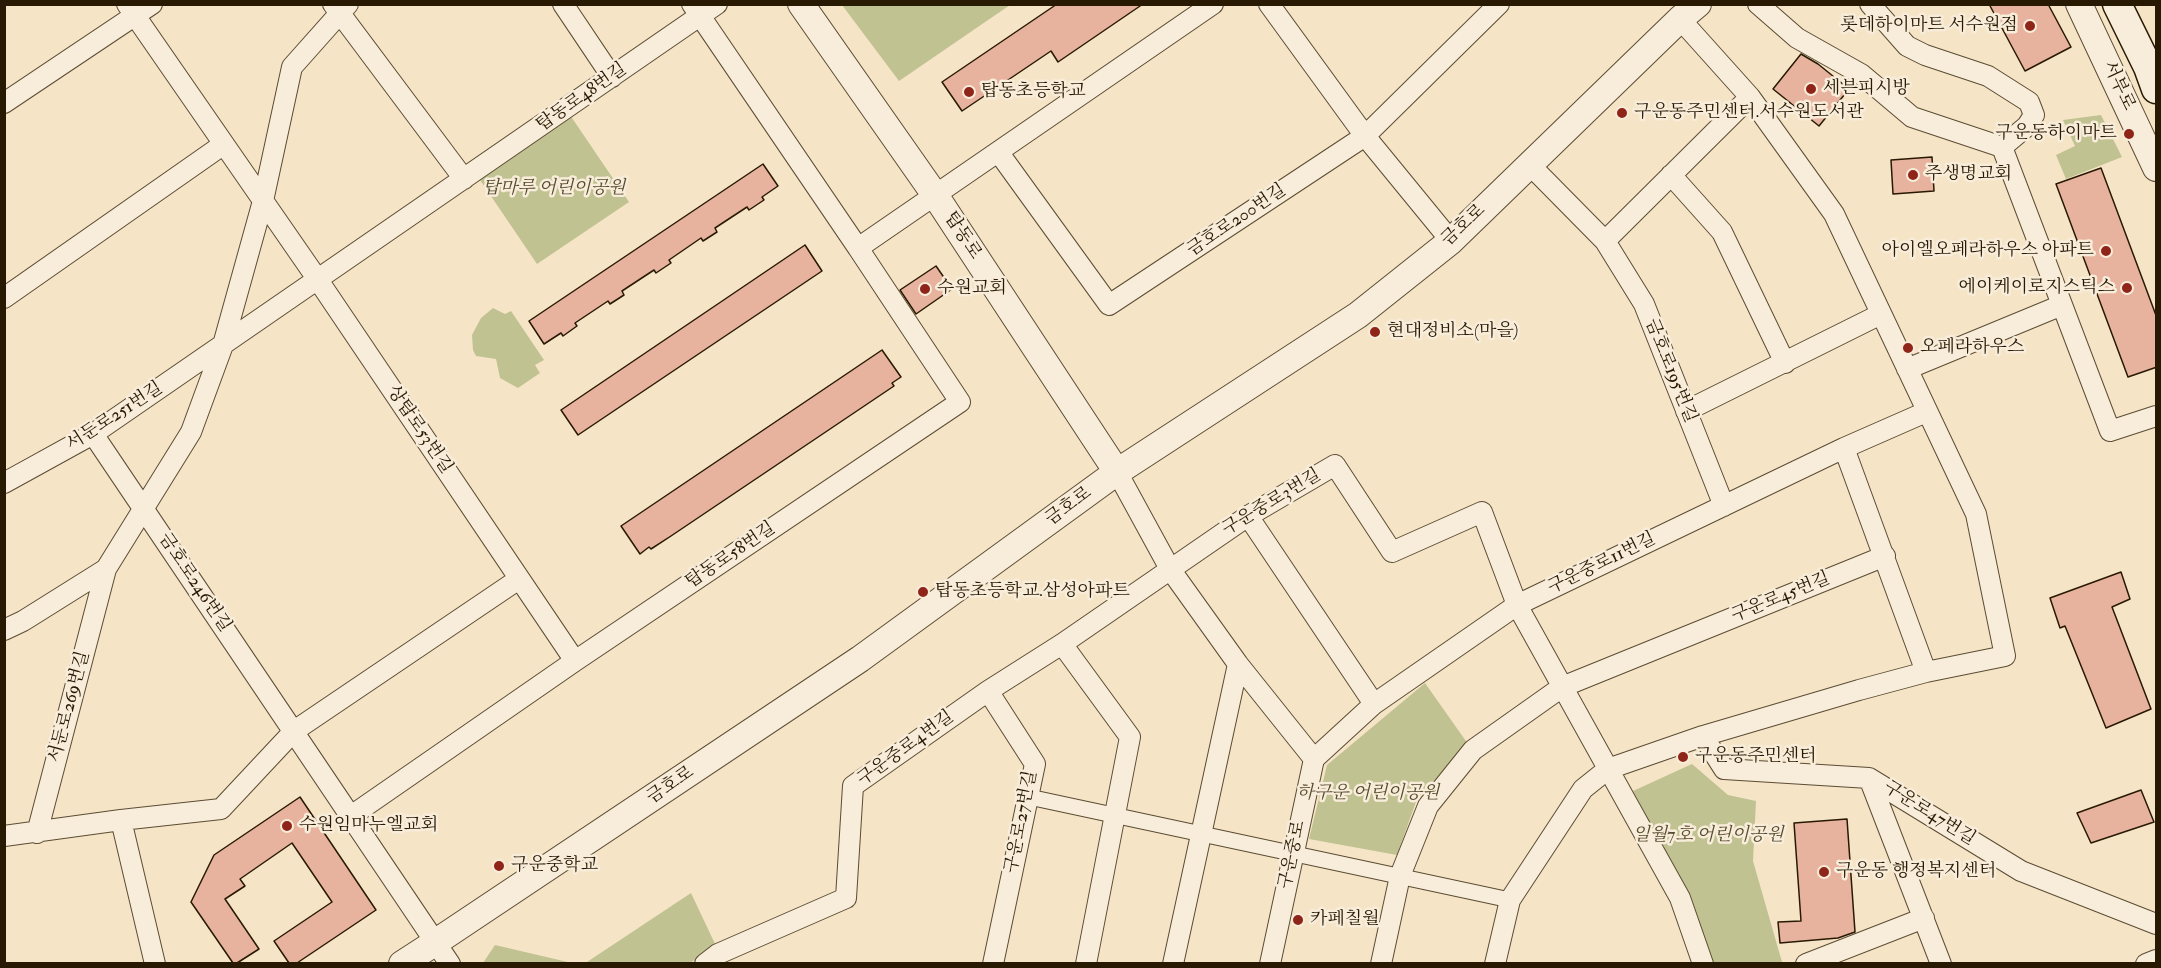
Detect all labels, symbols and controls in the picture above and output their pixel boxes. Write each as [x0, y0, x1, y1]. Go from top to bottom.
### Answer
place label: 롯데하이마트 서수원점 [1840, 15, 2018, 37]
marker: 롯데하이마트 서수원점 [2023, 19, 2037, 33]
street label: 서부로 [2097, 58, 2139, 114]
street label: 탑동로48번길 [533, 59, 631, 137]
place label: 세븐피시방 [1823, 78, 1910, 100]
place label: 탑동초등학교 [981, 81, 1085, 103]
marker: 세븐피시방 [1804, 82, 1818, 96]
marker: 탑동초등학교 [962, 85, 976, 99]
place label: 구운동주민센터.서수원도서관 [1634, 102, 1864, 124]
marker: 구운동주민센터.서수원도서관 [1615, 106, 1629, 120]
place label: 구운동하이마트 [1995, 123, 2117, 145]
marker: 구운동하이마트 [2122, 127, 2136, 141]
place label: 주생명교회 [1925, 164, 2012, 186]
marker: 주생명교회 [1906, 168, 1920, 182]
park label: 탑마루 어린이공원 [483, 178, 625, 200]
street label: 금호로200번길 [1183, 180, 1291, 262]
street label: 금호로 [1438, 200, 1490, 252]
street label: 탑동로 [939, 208, 985, 264]
place label: 아이엘오페라하우스 아파트 [1882, 240, 2094, 262]
marker: 아이엘오페라하우스 아파트 [2099, 244, 2113, 258]
place label: 에이케이로지스틱스 [1959, 277, 2115, 299]
place label: 수원교회 [937, 278, 1007, 300]
marker: 에이케이로지스틱스 [2120, 281, 2134, 295]
marker: 수원교회 [918, 282, 932, 296]
street label: 금호로195번길 [1639, 316, 1701, 426]
place label: 현대정비소(마을) [1387, 321, 1519, 343]
marker: 현대정비소(마을) [1368, 325, 1382, 339]
place label: 오페라하우스 [1920, 337, 2024, 359]
marker: 오페라하우스 [1901, 341, 1915, 355]
street label: 서둔로251번길 [63, 378, 167, 456]
street label: 상탑로53번길 [382, 382, 456, 478]
street label: 구운중로3번길 [1219, 465, 1325, 541]
street label: 금호로 [1042, 483, 1096, 531]
street label: 탑동로58번길 [682, 518, 780, 594]
street label: 금호로246번길 [153, 529, 235, 637]
street label: 구운중로11번길 [1545, 529, 1659, 599]
street label: 구운로45번길 [1728, 568, 1834, 628]
place label: 탑동초등학교.삼성아파트 [935, 581, 1130, 603]
marker: 탑동초등학교.삼성아파트 [916, 585, 930, 599]
street label: 서둔로269번길 [45, 649, 95, 765]
street label: 구운중로4번길 [854, 707, 958, 791]
place label: 구운동주민센터 [1695, 746, 1817, 768]
marker: 구운동주민센터 [1676, 750, 1690, 764]
street label: 금호로 [643, 762, 699, 810]
street label: 구운로27번길 [1001, 769, 1043, 875]
street label: 구운로47번길 [1879, 777, 1979, 851]
park label: 하구운 어린이공원 [1297, 783, 1439, 805]
place label: 수원임마누엘교회 [299, 815, 438, 837]
marker: 수원임마누엘교회 [280, 819, 294, 833]
street label: 구운중로 [1275, 819, 1311, 891]
park label: 일월7호 어린이공원 [1632, 825, 1784, 847]
place label: 구운중학교 [511, 855, 598, 877]
marker: 구운중학교 [492, 859, 506, 873]
place label: 구운동 행정복지센터 [1836, 861, 1996, 883]
marker: 구운동 행정복지센터 [1817, 865, 1831, 879]
place label: 카페칠월 [1310, 909, 1380, 931]
marker: 카페칠월 [1291, 913, 1305, 927]

